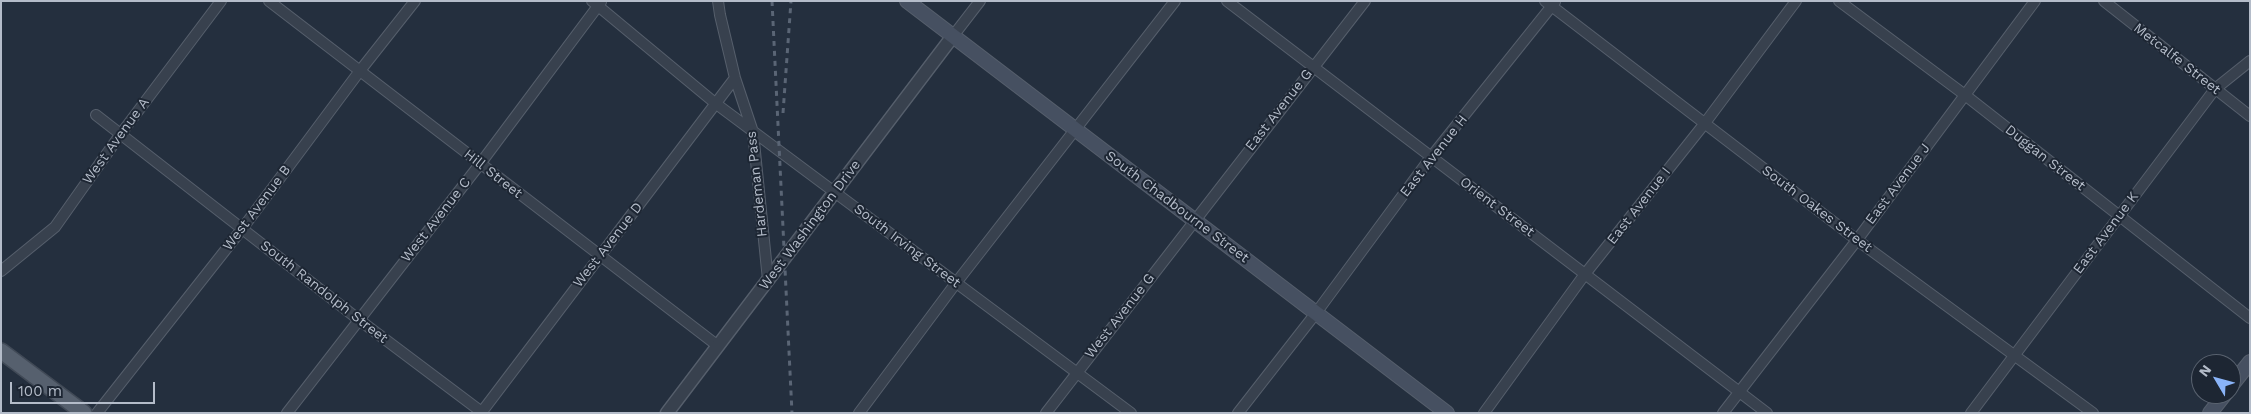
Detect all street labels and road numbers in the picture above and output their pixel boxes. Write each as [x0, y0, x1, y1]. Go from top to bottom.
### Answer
street label: Metcalfe Street [2130, 20, 2224, 98]
street label: East Avenue G [1242, 66, 1316, 154]
street label: West Avenue A [79, 95, 153, 187]
street label: East Avenue H [1397, 112, 1471, 200]
street label: Duggan Street [2002, 121, 2088, 195]
street label: Hardeman Pass [743, 130, 771, 238]
street label: East Avenue J [1862, 140, 1934, 228]
street label: Hill Street [460, 146, 526, 202]
street label: South Chadbourne Street [1102, 147, 1252, 267]
street label: West Washington Drive [756, 157, 864, 293]
street label: West Avenue B [219, 162, 295, 254]
street label: South Oakes Street [1759, 162, 1875, 256]
street label: East Avenue I [1604, 164, 1674, 248]
street label: Orient Street [1456, 173, 1538, 241]
street label: West Avenue C [398, 174, 474, 266]
street label: East Avenue K [2070, 189, 2142, 277]
street label: West Avenue D [570, 199, 646, 291]
street label: South Irving Street [850, 200, 964, 292]
street label: South Randolph Street [257, 237, 391, 347]
street label: West Avenue G [1082, 270, 1158, 362]

